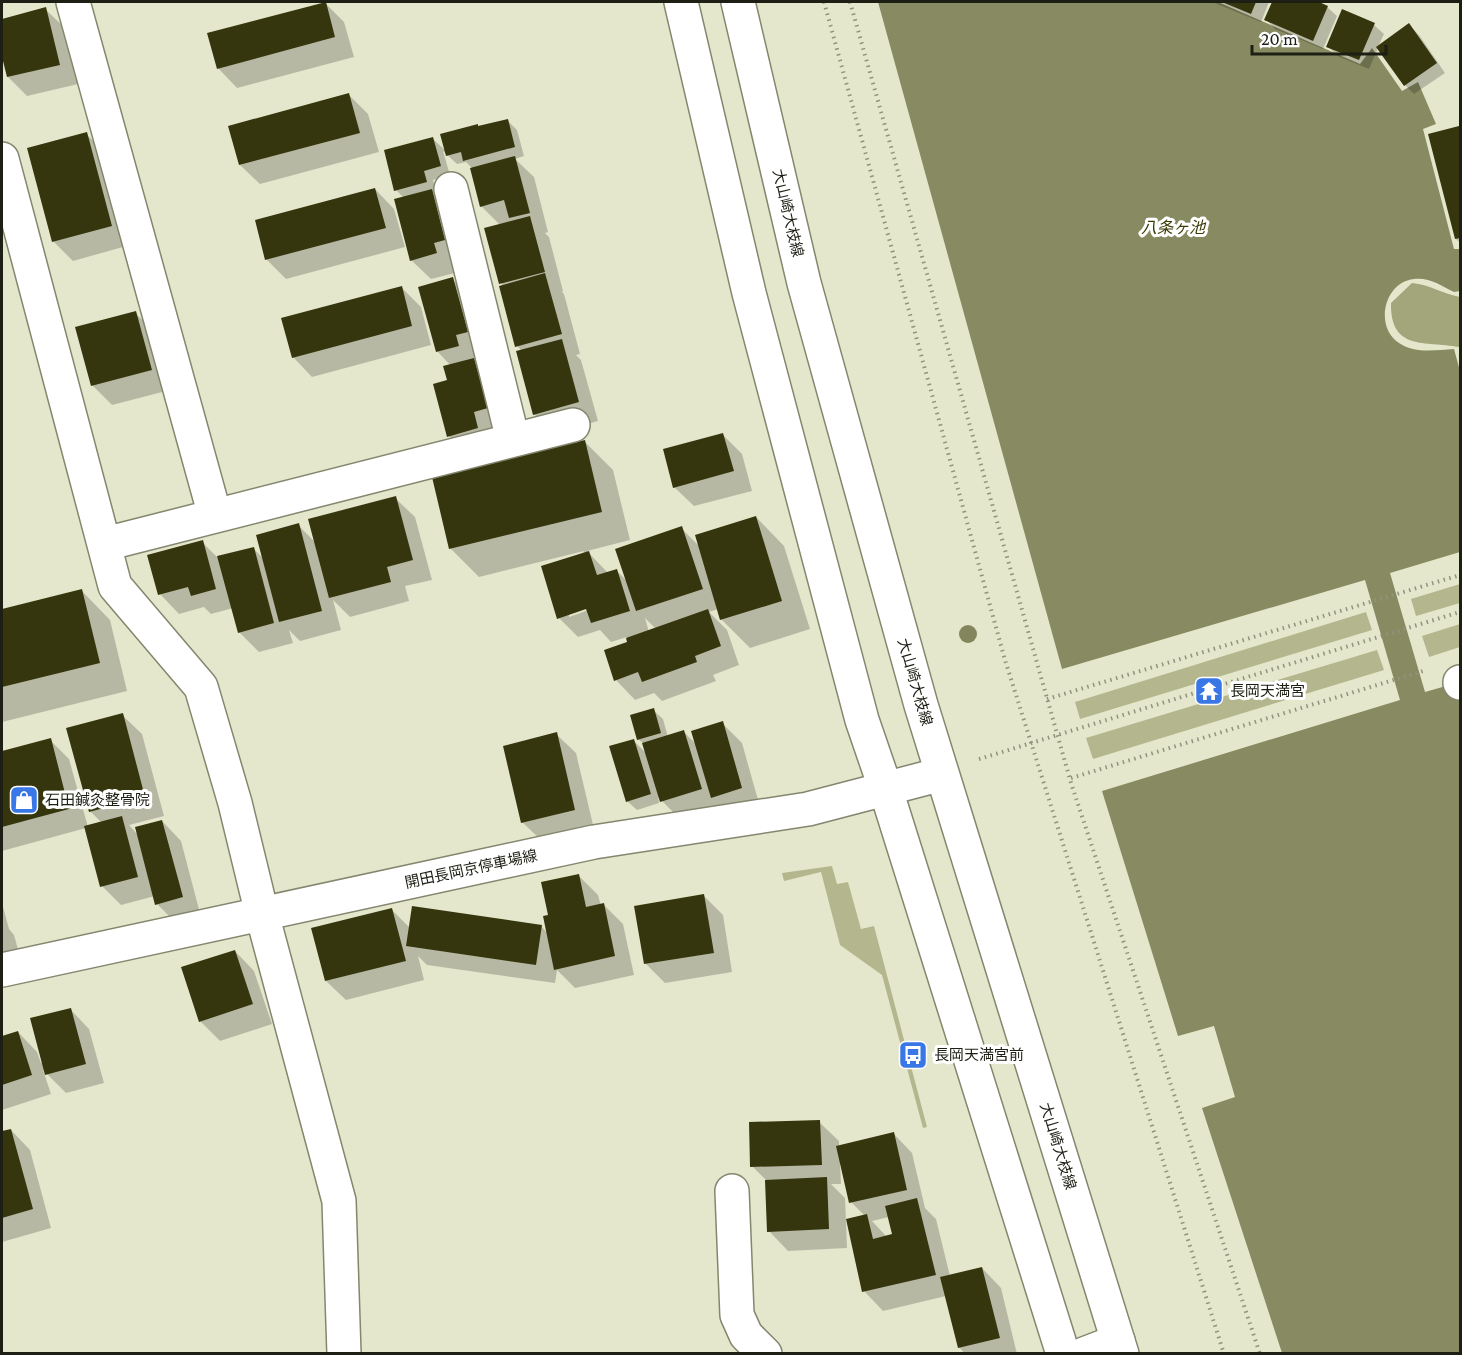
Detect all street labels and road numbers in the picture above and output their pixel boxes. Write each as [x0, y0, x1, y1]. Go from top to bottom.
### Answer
street label: 大山崎大枝線 [770, 167, 806, 259]
street label: 大山崎大枝線 [895, 637, 935, 727]
street label: 開田長岡京停車場線 [403, 847, 539, 891]
street label: 大山崎大枝線 [1037, 1101, 1079, 1191]

